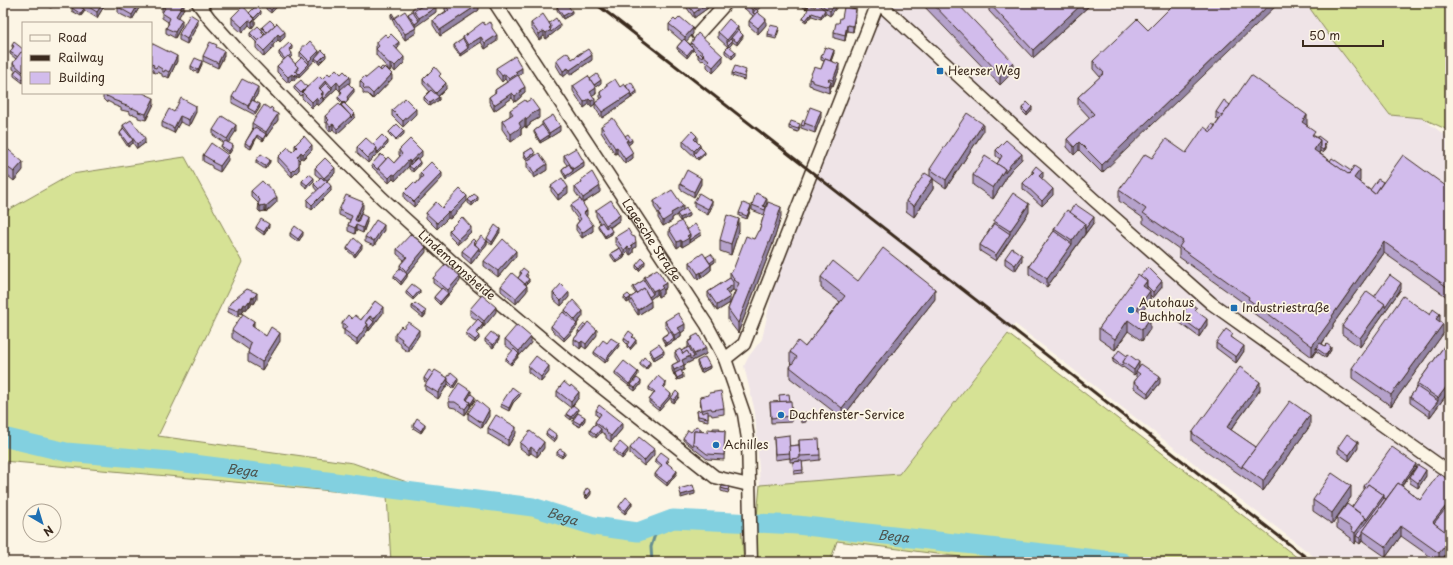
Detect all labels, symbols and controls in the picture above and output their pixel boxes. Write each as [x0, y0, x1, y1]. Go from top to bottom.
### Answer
legend [22, 22, 152, 94]
scale bar [1303, 22, 1383, 48]
text: 50 m [1309, 26, 1340, 44]
text: Road [58, 28, 87, 46]
text: Railway [58, 48, 104, 66]
place label: Heerser Weg [948, 61, 1021, 79]
marker: Heerser Weg [935, 66, 945, 76]
text: Building [58, 68, 105, 86]
street label: Lagesche Straße [618, 195, 686, 285]
street label: Lindemannsheide [415, 225, 500, 304]
place label: Autohaus Buchholz [1139, 293, 1195, 325]
place label: Industriestraße [1242, 298, 1329, 316]
marker: Industriestraße [1229, 303, 1239, 313]
marker: Autohaus Buchholz [1126, 305, 1136, 315]
place label: Dachfenster-Service [789, 405, 905, 423]
marker: Dachfenster-Service [776, 410, 786, 420]
place label: Achilles [724, 435, 769, 453]
marker: Achilles [711, 440, 721, 450]
water label: Bega [226, 458, 260, 481]
water label: Bega [545, 502, 581, 530]
north arrow [22, 503, 62, 543]
text: N [40, 522, 57, 541]
water label: Bega [877, 524, 911, 547]

